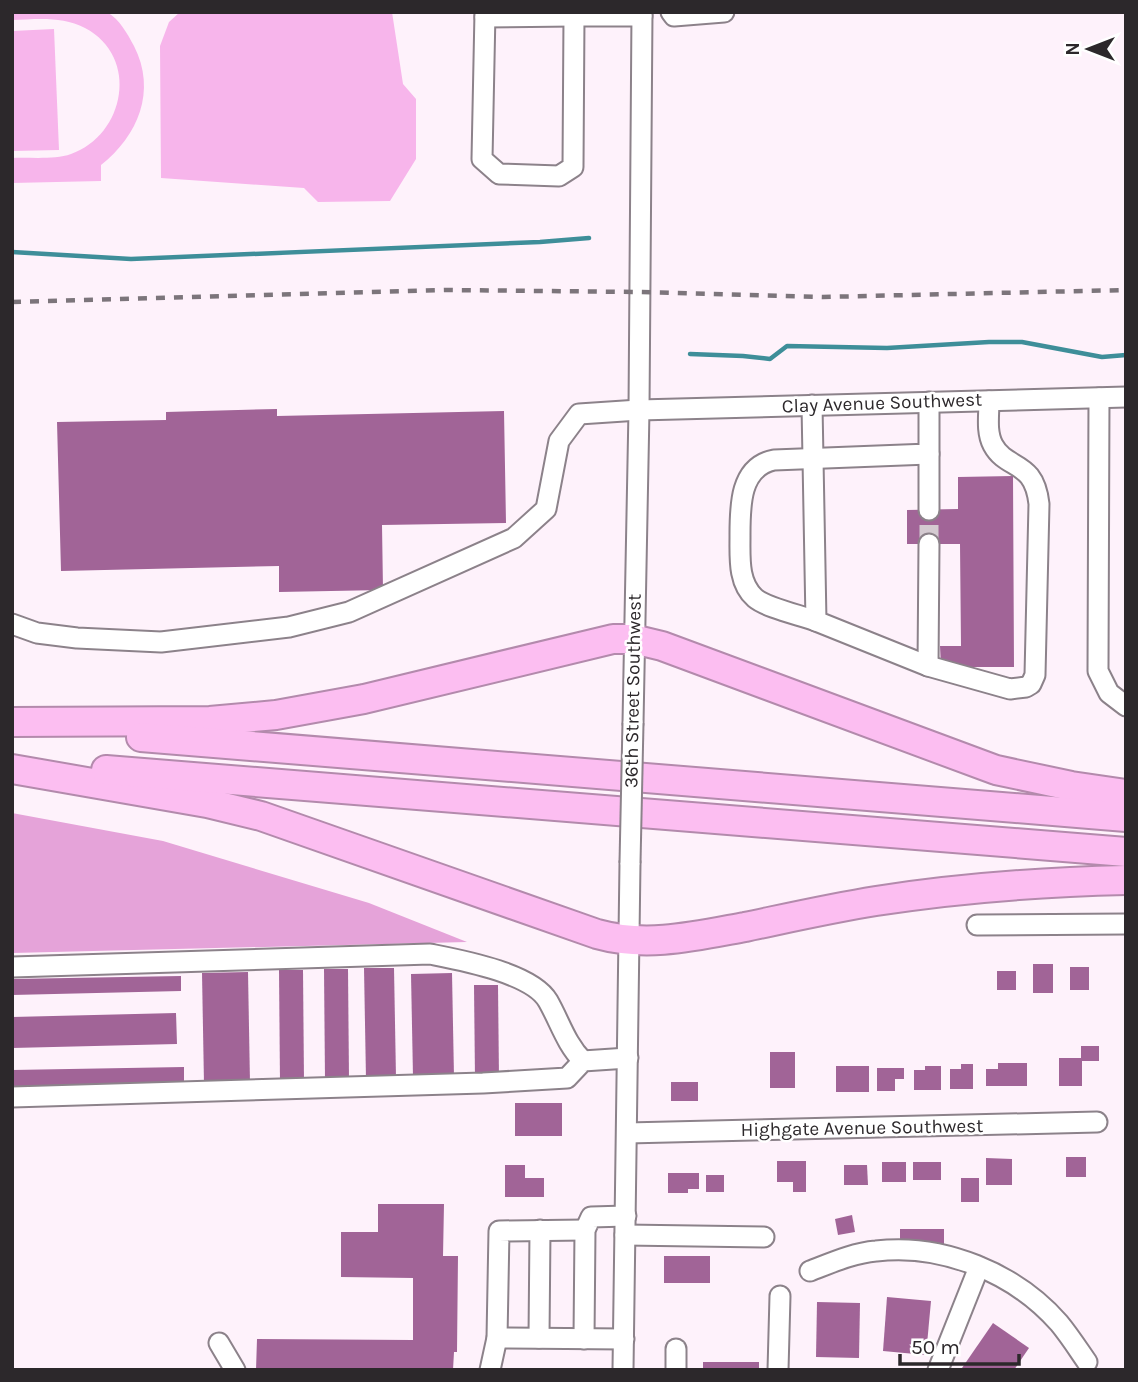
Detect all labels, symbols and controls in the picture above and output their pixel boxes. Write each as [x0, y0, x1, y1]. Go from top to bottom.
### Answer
north arrow [1054, 14, 1124, 84]
text: N [1062, 42, 1084, 56]
street label: Clay Avenue Southwest [781, 389, 983, 417]
street label: 36th Street Southwest [620, 594, 646, 788]
street label: Highgate Avenue Southwest [740, 1115, 984, 1141]
scale bar [900, 1322, 1019, 1366]
text: 50 m [911, 1335, 960, 1359]

